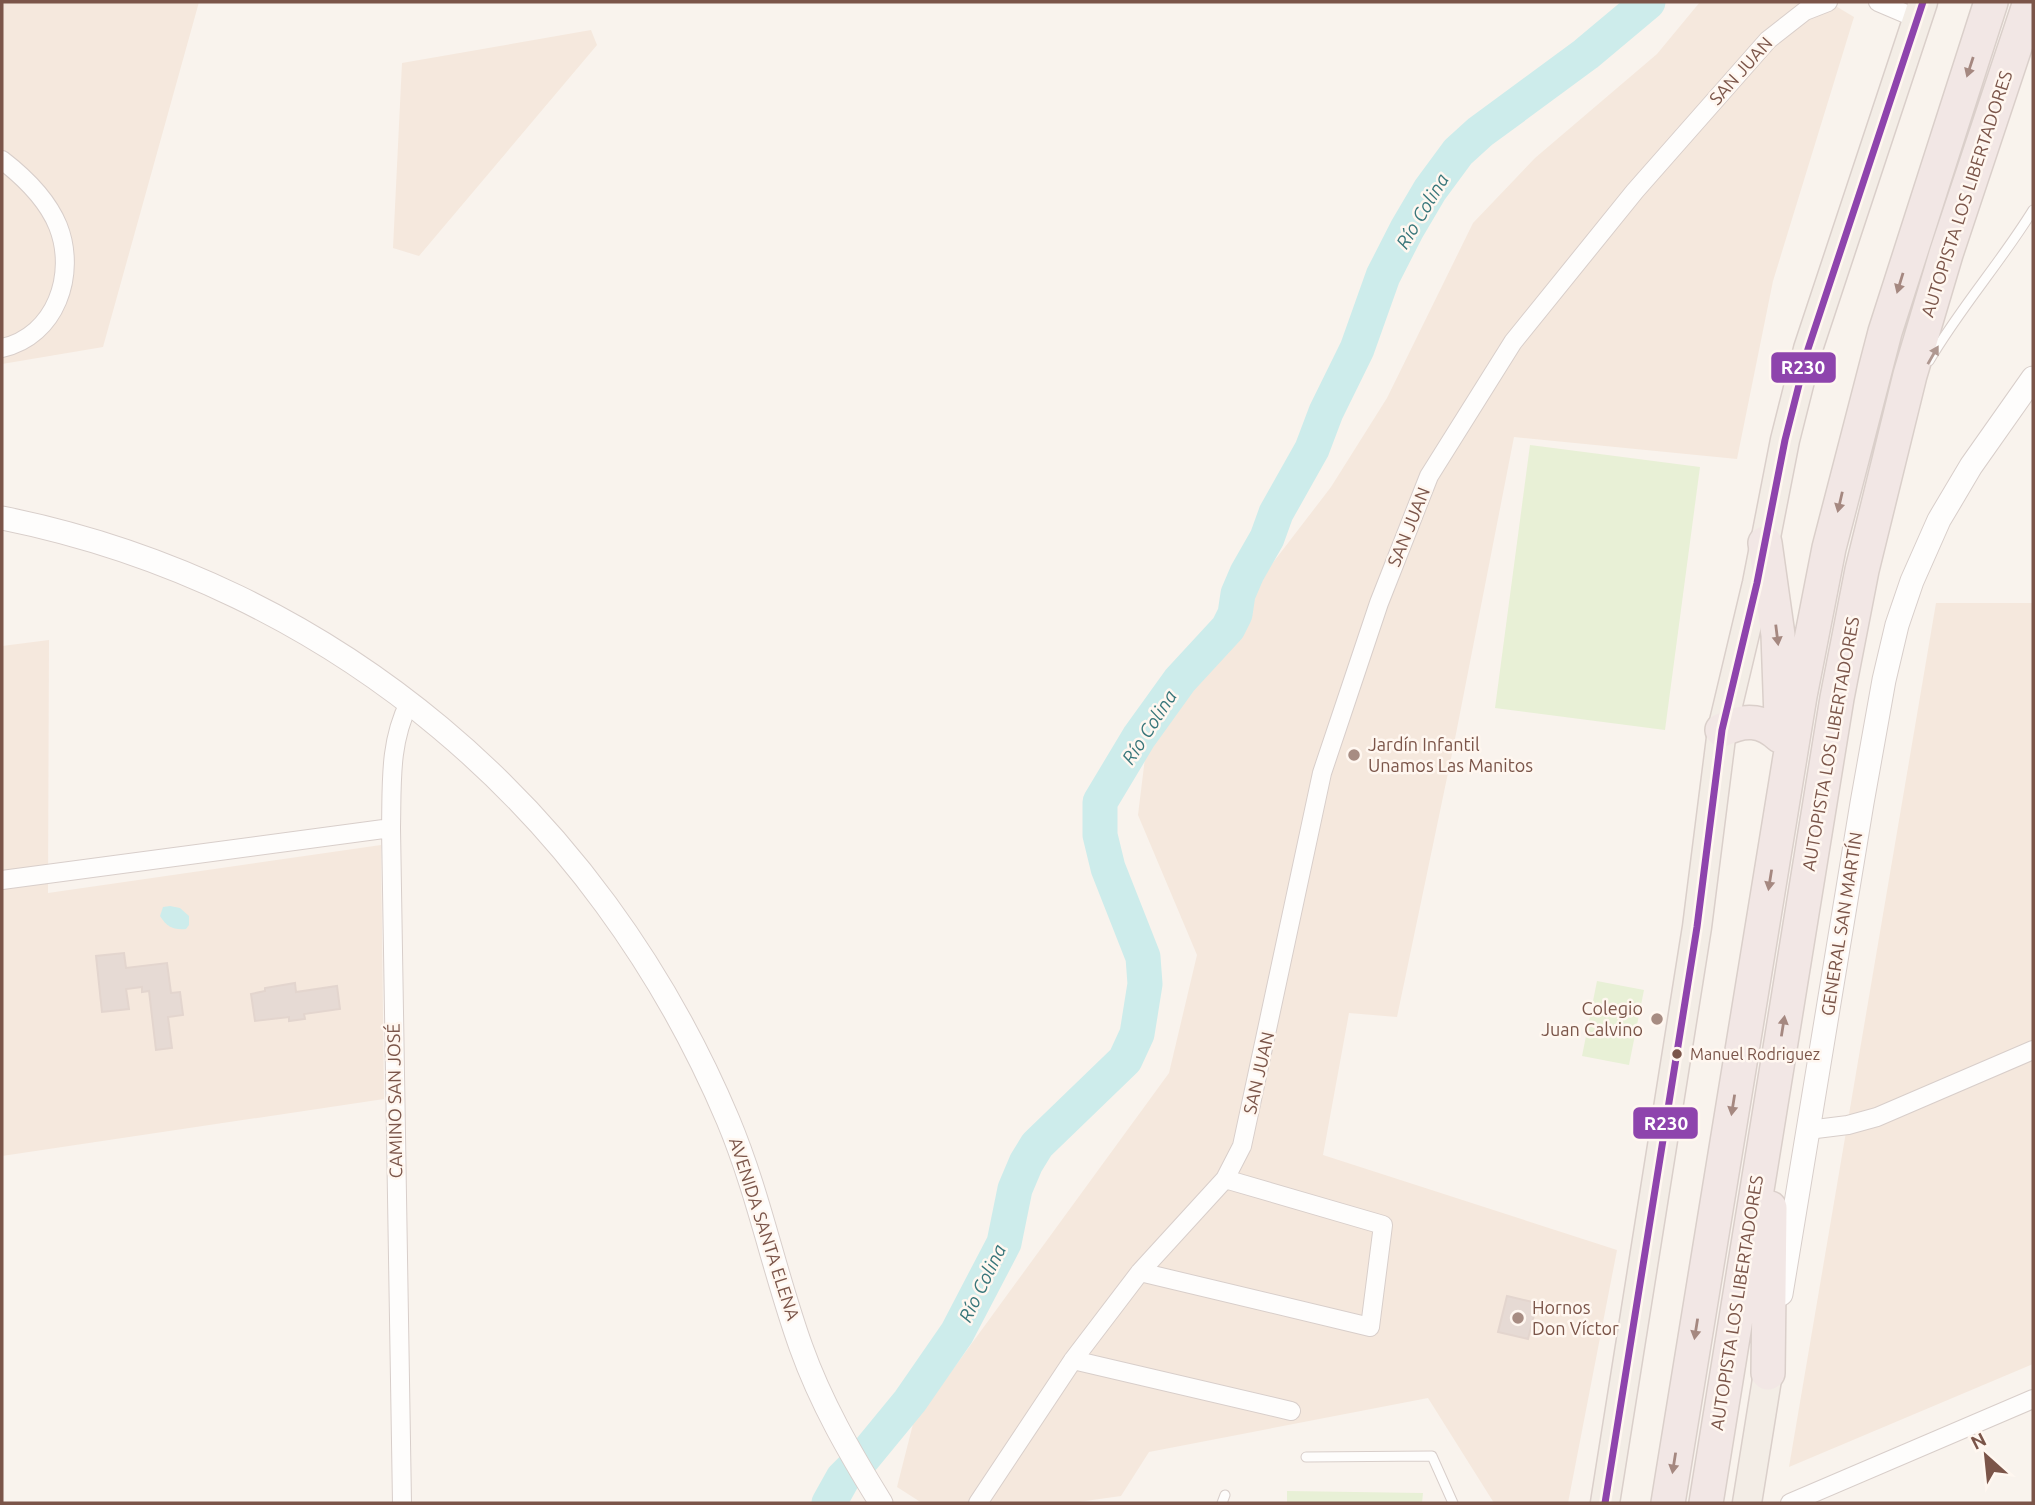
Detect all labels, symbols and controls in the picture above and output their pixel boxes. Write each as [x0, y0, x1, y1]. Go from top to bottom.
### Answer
street label: SAN JUAN [1705, 33, 1776, 108]
one-way arrow [1964, 56, 1975, 77]
street label: AUTOPISTA LOS LIBERTADORES [1917, 68, 2015, 319]
water label: Río Colina [1391, 169, 1453, 253]
one-way arrow [1894, 273, 1904, 294]
one-way arrow [1927, 345, 1939, 365]
line badge: R230 [1770, 351, 1837, 384]
text: R230 [1781, 356, 1825, 378]
street label: SAN JUAN [1383, 484, 1433, 569]
one-way arrow [1834, 491, 1845, 513]
street label: AUTOPISTA LOS LIBERTADORES [1798, 615, 1862, 873]
one-way arrow [1772, 624, 1783, 646]
water label: Río Colina [1117, 686, 1181, 768]
place label: Jardín Infantil Unamos Las Manitos [1368, 734, 1533, 775]
marker: Jardín Infantil Unamos Las Manitos [1346, 747, 1362, 763]
street label: GENERAL SAN MARTÍN [1816, 830, 1865, 1017]
one-way arrow [1764, 869, 1775, 891]
place label: Colegio Juan Calvino [1541, 998, 1643, 1039]
marker: Colegio Juan Calvino [1649, 1011, 1665, 1027]
one-way arrow [1778, 1015, 1789, 1037]
street label: CAMINO SAN JOSÉ [382, 1023, 405, 1179]
street label: SAN JUAN [1239, 1030, 1277, 1116]
place label: Manuel Rodriguez [1690, 1045, 1820, 1063]
marker: Manuel Rodriguez [1670, 1047, 1684, 1061]
one-way arrow [1727, 1094, 1738, 1116]
line badge: R230 [1632, 1106, 1699, 1140]
text: R230 [1644, 1112, 1688, 1134]
street label: AVENIDA SANTA ELENA [726, 1135, 804, 1323]
street label: AUTOPISTA LOS LIBERTADORES [1706, 1174, 1766, 1432]
water label: Río Colina [954, 1241, 1010, 1325]
place label: Hornos Don Víctor [1532, 1297, 1619, 1338]
marker: Hornos Don Víctor [1510, 1310, 1526, 1326]
one-way arrow [1690, 1318, 1701, 1340]
north arrow [1951, 1421, 2021, 1491]
text: N [1967, 1428, 1990, 1454]
one-way arrow [1668, 1452, 1679, 1474]

